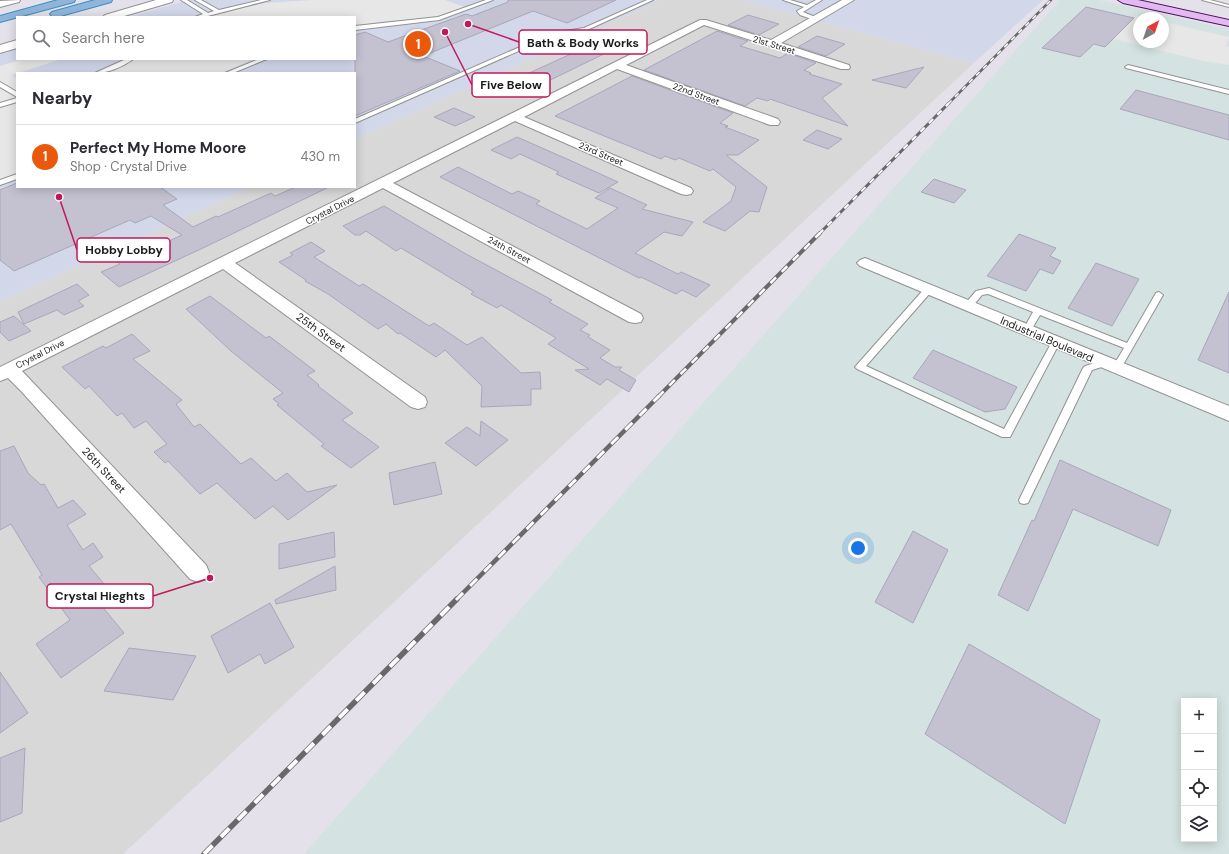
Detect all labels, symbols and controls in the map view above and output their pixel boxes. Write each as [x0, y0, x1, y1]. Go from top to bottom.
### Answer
north arrow [1133, 12, 1169, 48]
search box [16, 16, 356, 60]
icon: search [30, 27, 52, 49]
text: Search here [62, 28, 145, 48]
pin: 1 [405, 29, 431, 59]
callout: Bath & Body Works [519, 30, 647, 54]
street label: 21st Street [751, 33, 797, 57]
text: Bath & Body Works [527, 35, 639, 51]
callout: Five Below [472, 73, 550, 97]
text: Five Below [480, 77, 542, 93]
street label: 22nd Street [671, 80, 722, 108]
text: Nearby [32, 87, 92, 109]
text: Perfect My Home Moore [70, 138, 246, 158]
street label: 23rd Street [577, 139, 625, 169]
text: 1 [43, 148, 47, 165]
text: 430 m [300, 148, 340, 165]
text: Shop · Crystal Drive [70, 158, 187, 175]
street label: Crystal Drive [304, 193, 356, 227]
street label: 24th Street [485, 234, 533, 267]
callout: Hobby Lobby [77, 238, 170, 262]
text: Hobby Lobby [85, 242, 163, 258]
street label: 25th Street [294, 309, 348, 355]
street label: Industrial Boulevard [998, 313, 1096, 365]
street label: Crystal Drive [14, 337, 66, 371]
street label: 26th Street [79, 444, 129, 496]
your location [848, 538, 868, 558]
callout: Crystal Hieghts [47, 584, 153, 608]
text: Crystal Hieghts [55, 588, 145, 604]
map controls [1181, 698, 1217, 842]
button: + [1181, 698, 1217, 734]
button: − [1181, 734, 1217, 770]
button: locate [1181, 770, 1217, 806]
button: layers [1181, 806, 1217, 842]

